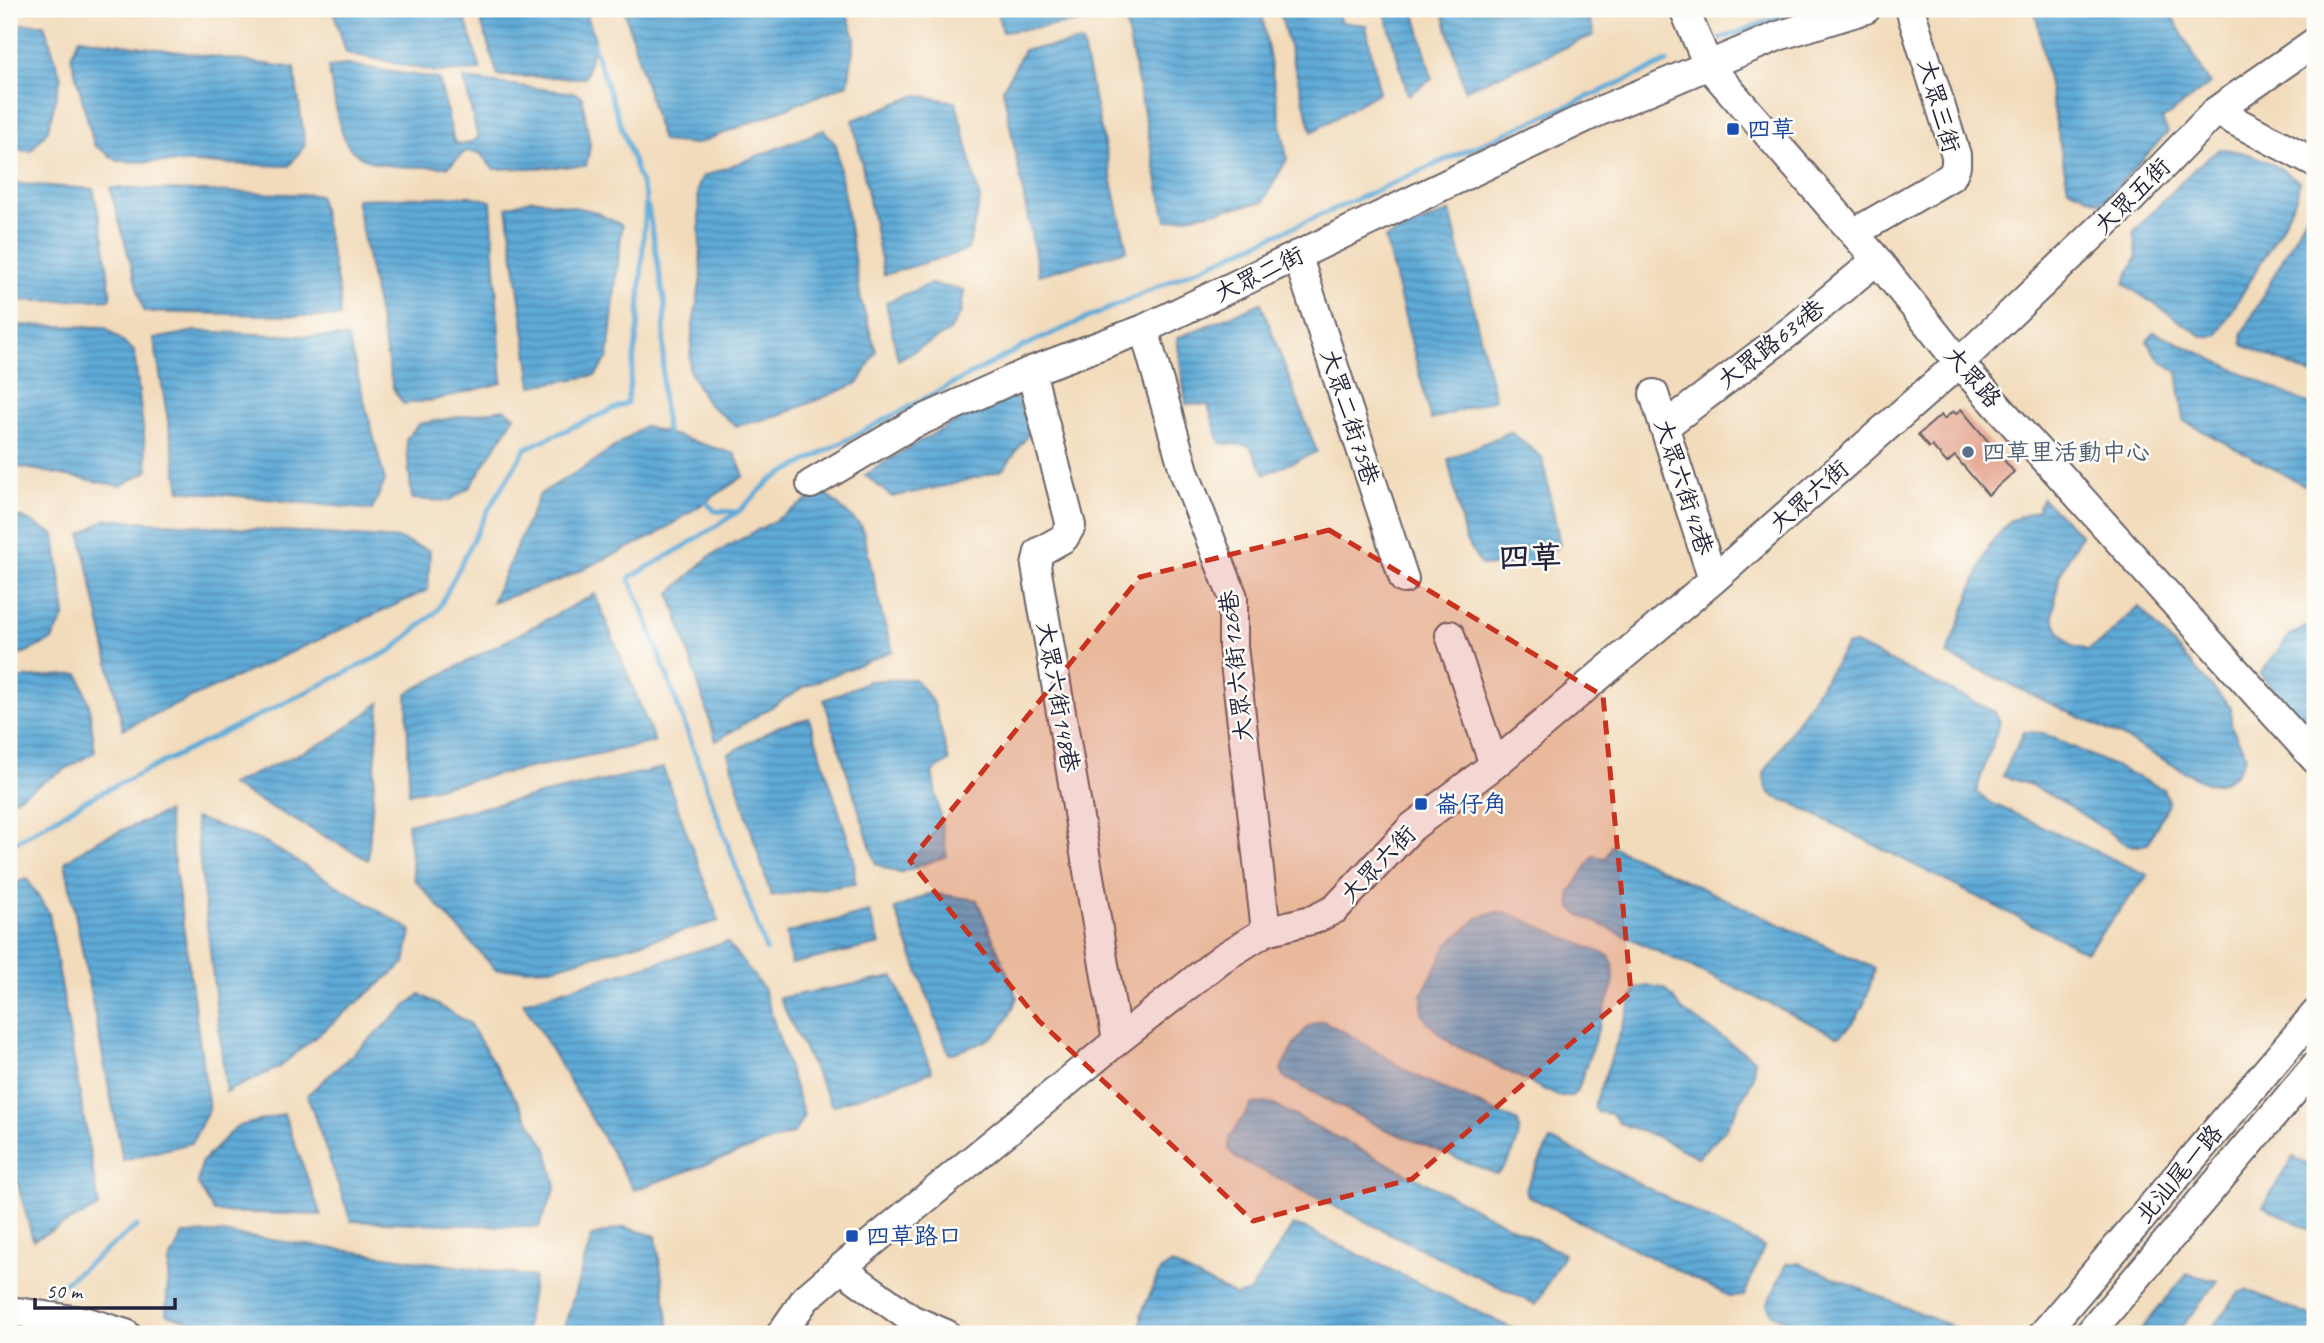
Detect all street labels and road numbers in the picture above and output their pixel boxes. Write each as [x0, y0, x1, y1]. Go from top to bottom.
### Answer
street label: 大眾三街 [1911, 56, 1967, 156]
street label: 大眾五街 [2087, 151, 2177, 241]
street label: 大眾二街 [1209, 239, 1309, 309]
street label: 大眾路634巷 [1711, 293, 1831, 395]
street label: 大眾路 [1938, 340, 2008, 414]
street label: 大眾二街75巷 [1314, 345, 1386, 489]
street label: 大眾六街42巷 [1648, 415, 1720, 559]
street label: 大眾六街 [1763, 453, 1855, 539]
street label: 大眾六街126巷 [1213, 589, 1259, 743]
street label: 大眾六街148巷 [1030, 619, 1086, 775]
street label: 大眾六街 [1334, 819, 1422, 909]
street label: 北汕尾一路 [2129, 1118, 2229, 1230]

